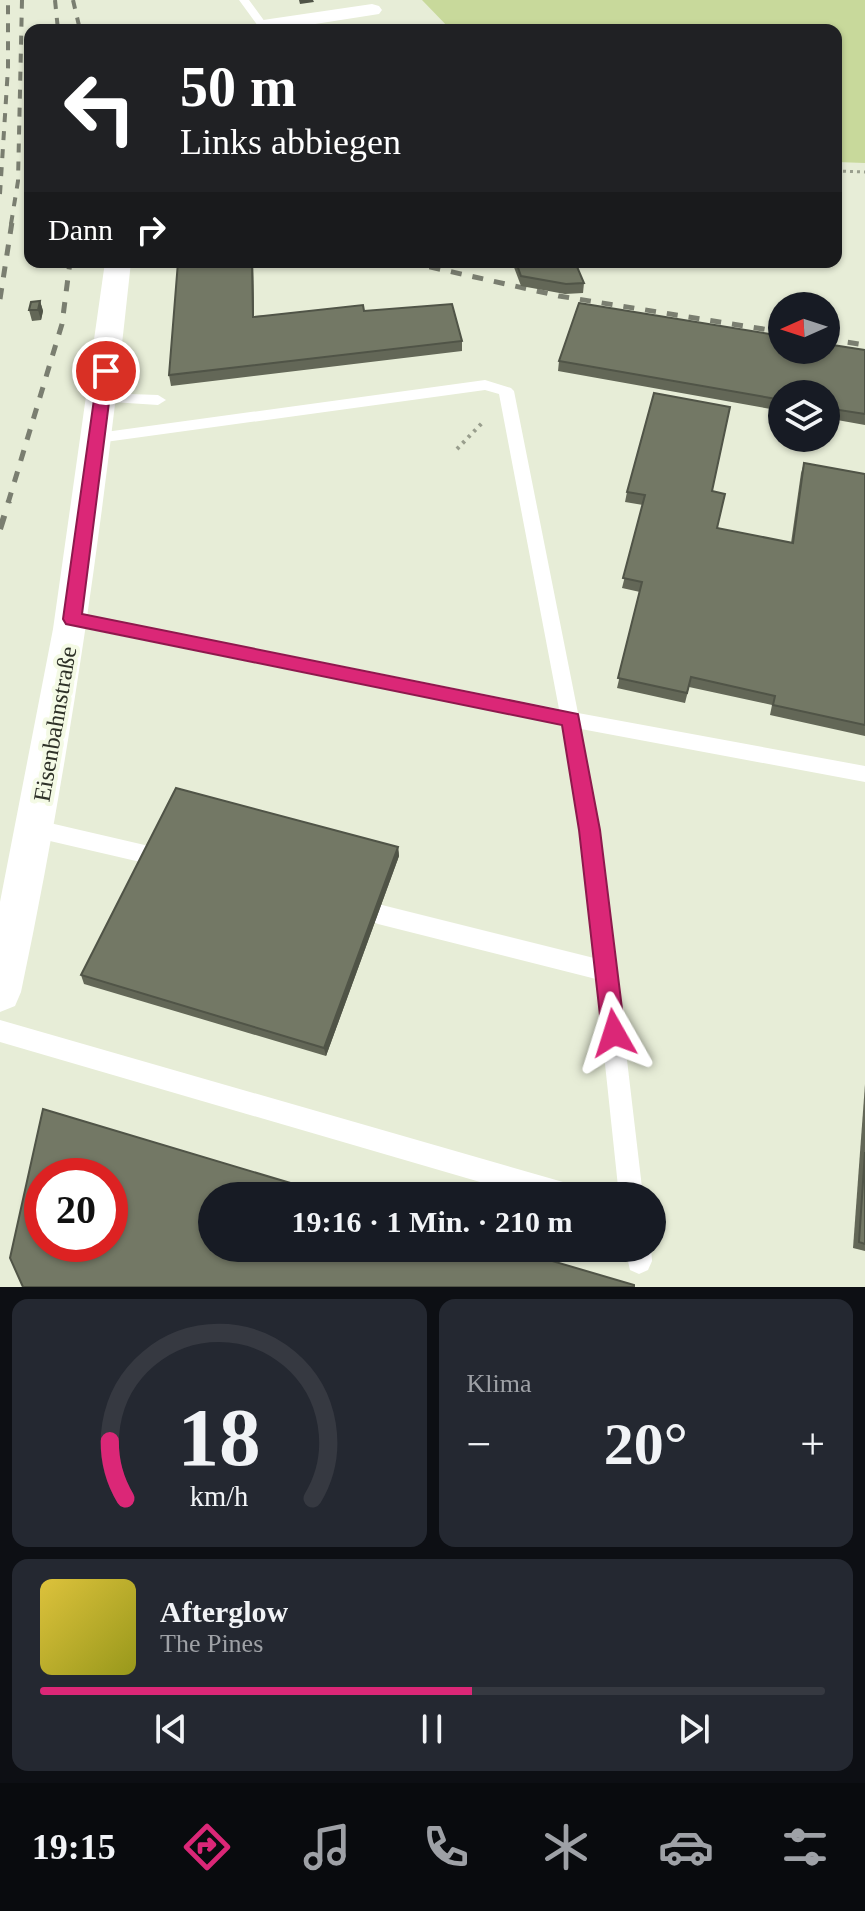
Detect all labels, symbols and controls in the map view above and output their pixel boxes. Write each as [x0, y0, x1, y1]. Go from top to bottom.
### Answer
icon: left [48, 56, 152, 160]
text: 50 m [180, 56, 297, 118]
text: Links abbiegen [180, 122, 401, 162]
icon: right [129, 208, 173, 252]
text: Dann [48, 213, 113, 246]
north arrow [768, 292, 840, 364]
map controls [768, 292, 840, 452]
pin [72, 337, 140, 405]
icon: arrive [84, 349, 128, 393]
button: layers [768, 380, 840, 452]
street label: Eisenbahnstraße [29, 644, 81, 804]
position arrow [572, 991, 656, 1075]
speed limit sign: 20 [24, 1158, 128, 1262]
text: 19:16 · 1 Min. · 210 m [292, 1205, 572, 1238]
text: Klima [467, 1369, 532, 1398]
text: 18 [178, 1391, 261, 1483]
text: 20° [604, 1411, 688, 1477]
text: − [467, 1420, 491, 1469]
text: + [800, 1420, 825, 1469]
text: km/h [190, 1481, 249, 1512]
text: Afterglow [160, 1595, 288, 1628]
text: The Pines [160, 1629, 263, 1658]
icon: previous [149, 1707, 193, 1751]
icon: pause [410, 1707, 454, 1751]
icon: next [672, 1707, 716, 1751]
icon: directions [179, 1819, 235, 1875]
icon: music [299, 1819, 355, 1875]
icon: phone [418, 1819, 474, 1875]
icon: climate [538, 1819, 594, 1875]
icon: car [658, 1819, 714, 1875]
icon: filters [777, 1819, 833, 1875]
text: 19:15 [32, 1827, 116, 1867]

